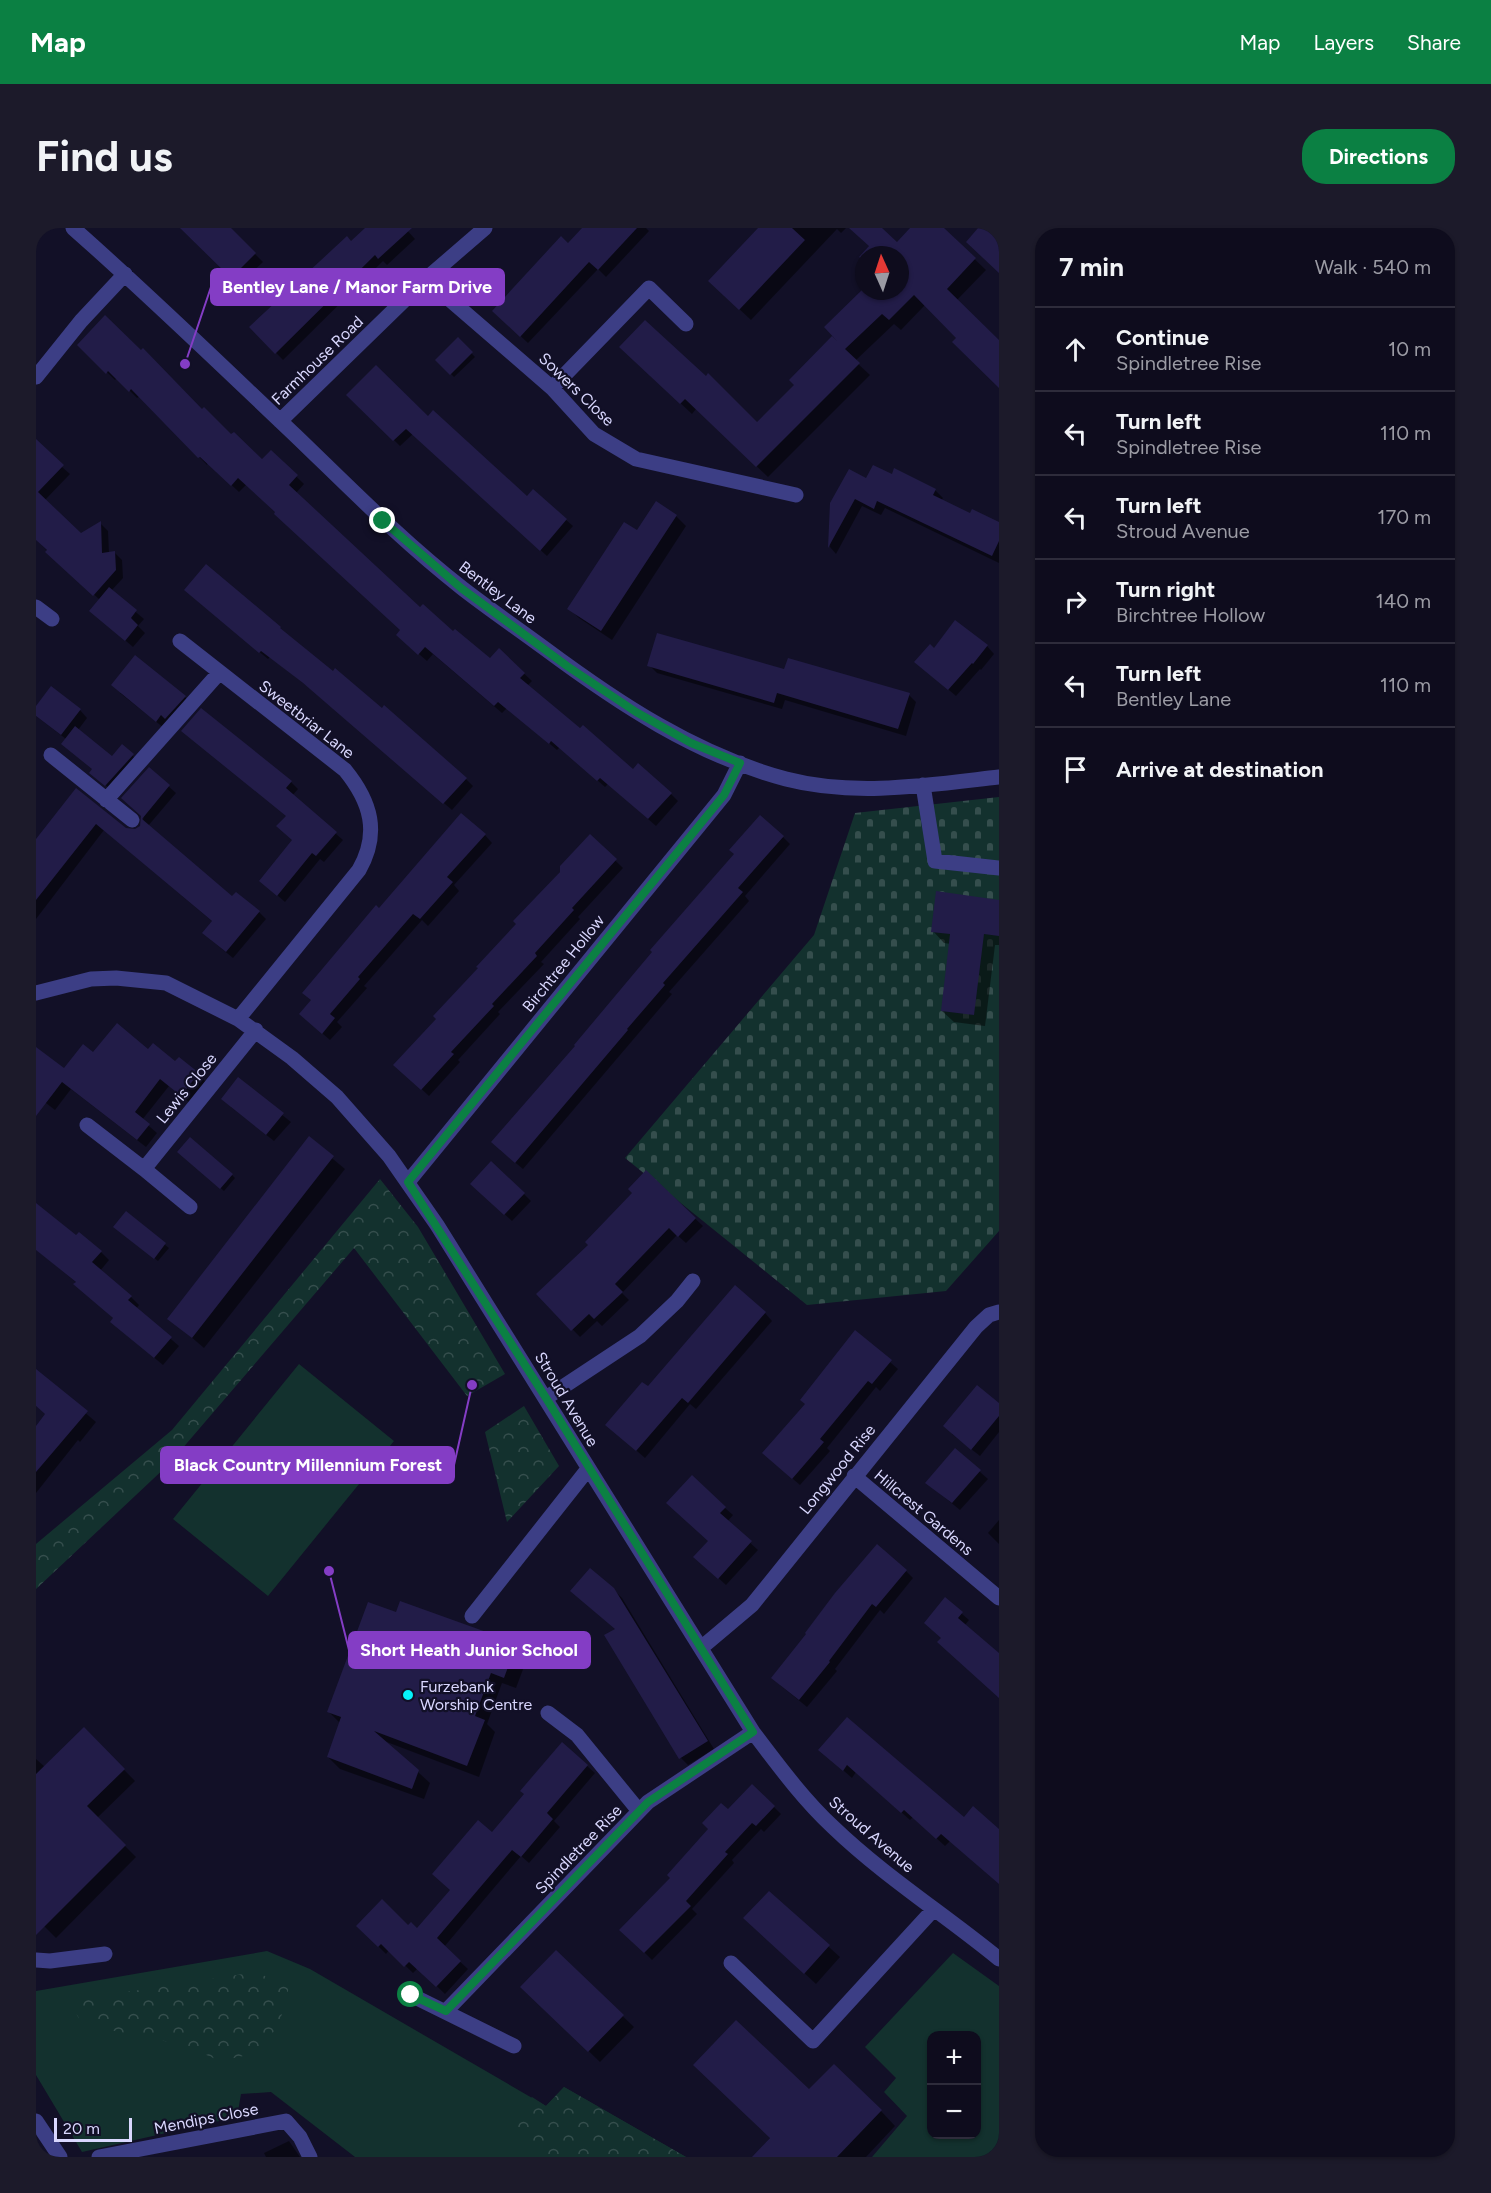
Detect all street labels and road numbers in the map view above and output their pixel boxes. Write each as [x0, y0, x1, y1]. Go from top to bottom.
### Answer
street label: Farmhouse Road [268, 312, 367, 409]
street label: Sowers Close [535, 349, 618, 430]
street label: Bentley Lane [455, 557, 540, 628]
street label: Sweetbriar Lane [255, 676, 358, 763]
street label: Birchtree Hollow [518, 911, 609, 1016]
street label: Lewis Close [152, 1049, 221, 1127]
street label: Stroud Avenue [531, 1349, 602, 1450]
street label: Longwood Rise [795, 1420, 880, 1518]
street label: Hillcrest Gardens [870, 1465, 977, 1559]
street label: Stroud Avenue [825, 1792, 918, 1877]
street label: Spindletree Rise [531, 1801, 626, 1898]
street label: Mendips Close [152, 2099, 260, 2138]

